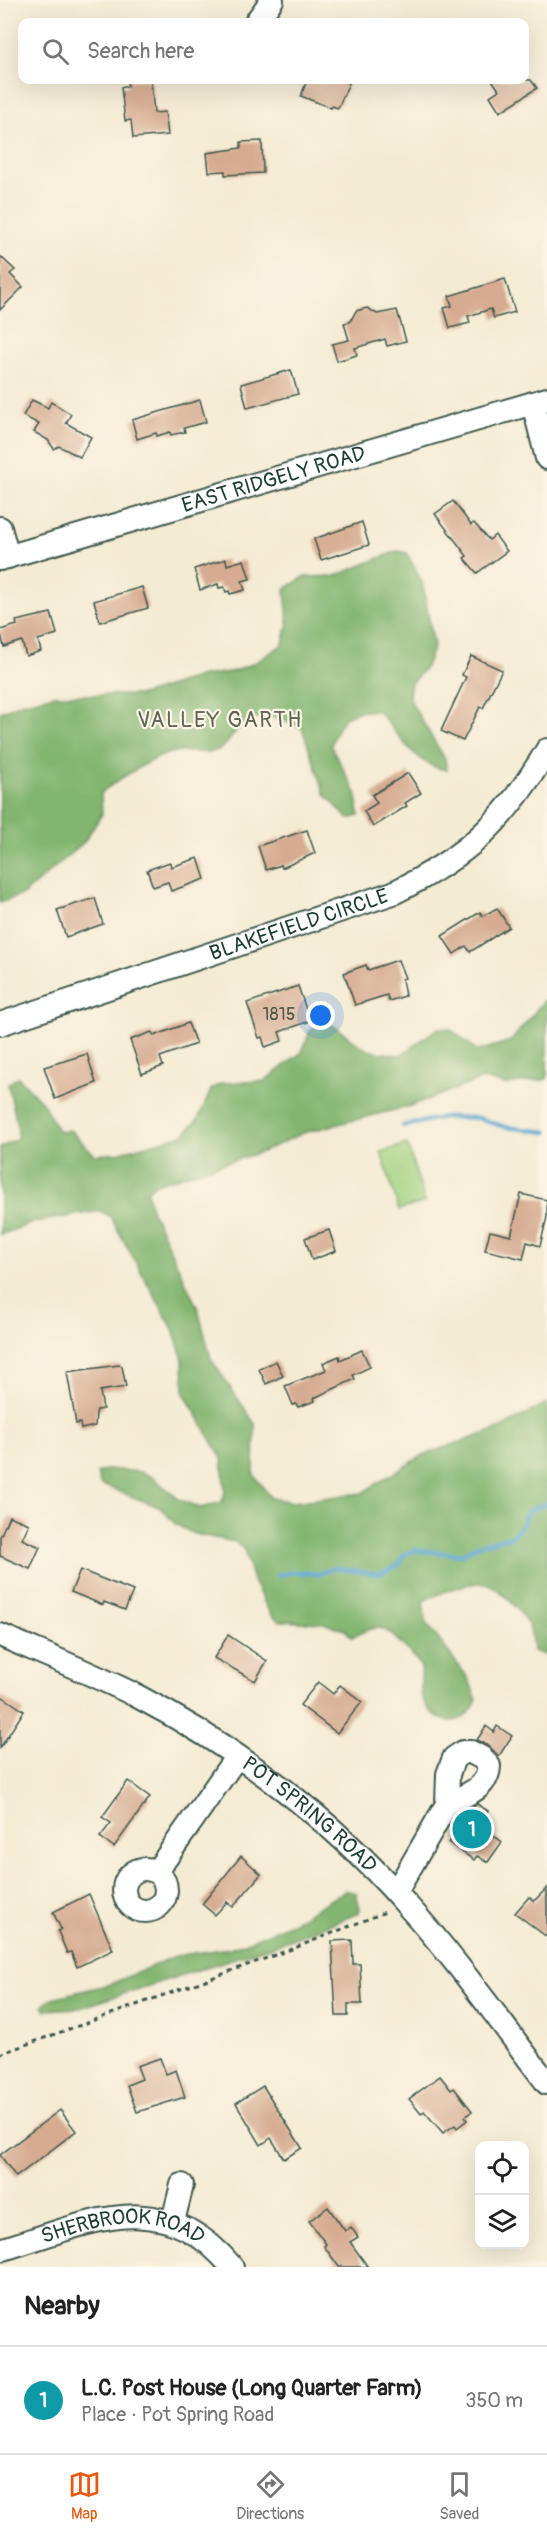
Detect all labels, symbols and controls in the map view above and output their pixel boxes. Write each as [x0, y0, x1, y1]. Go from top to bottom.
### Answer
search box [18, 18, 529, 84]
icon: search [39, 35, 72, 68]
text: Search here [87, 37, 194, 65]
street label: EAST RIDGELY ROAD [179, 439, 369, 519]
district label: VALLEY GARTH [137, 706, 303, 734]
street label: BLAKEFIELD CIRCLE [206, 882, 392, 967]
your location [306, 1001, 335, 1030]
house number: 1815 [263, 1003, 295, 1026]
street label: POT SPRING ROAD [237, 1750, 383, 1878]
pin: 1 [452, 1806, 492, 1852]
map controls [475, 2141, 529, 2249]
button: locate [475, 2141, 529, 2195]
button: layers [475, 2195, 529, 2249]
street label: SHERBROOK ROAD [37, 2203, 210, 2250]
text: Nearby [24, 2290, 100, 2322]
text: L.C. Post House (Long Quarter Farm) [81, 2374, 423, 2402]
text: 1 [40, 2388, 47, 2413]
text: 350 m [465, 2388, 523, 2413]
text: Place · Pot Spring Road [81, 2402, 274, 2427]
tab: Map [68, 2468, 101, 2524]
tab: Directions [236, 2468, 304, 2524]
tab: Saved [440, 2468, 479, 2524]

